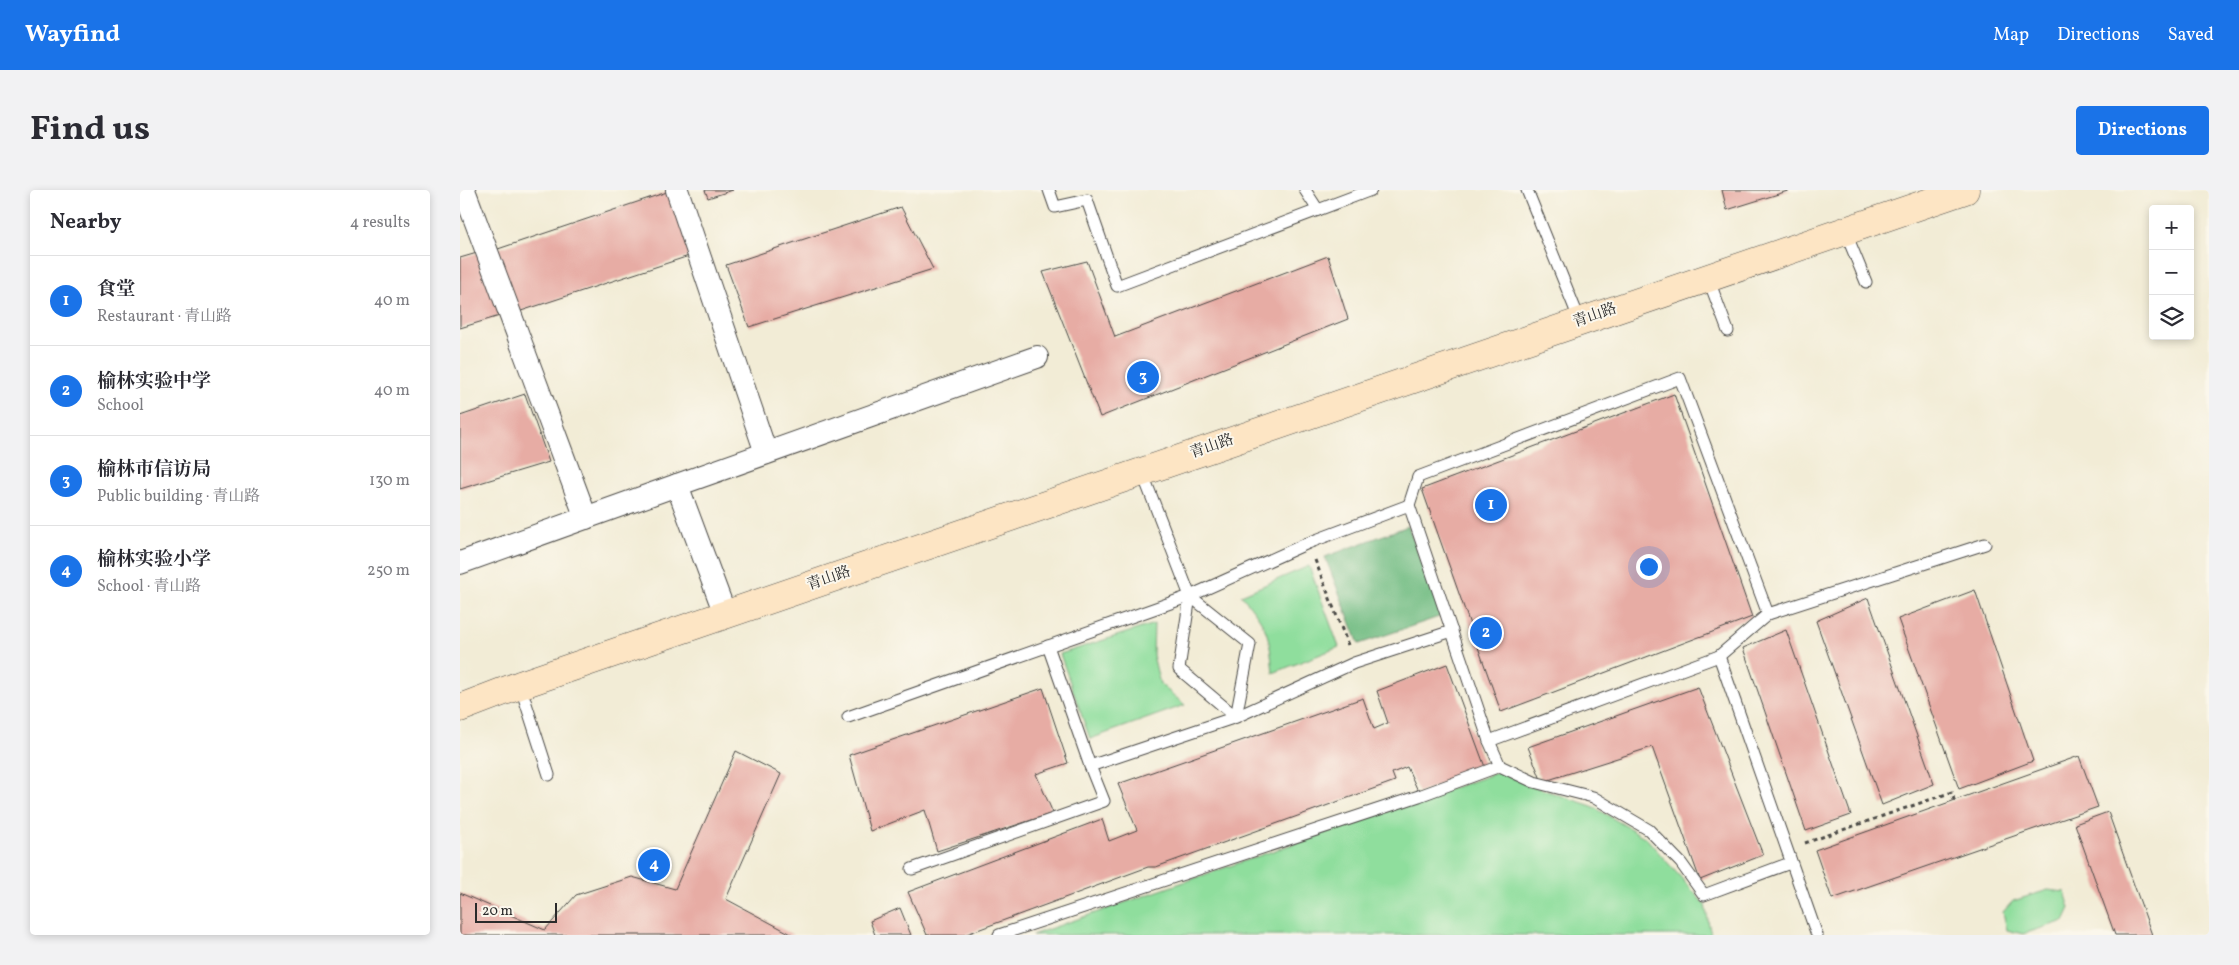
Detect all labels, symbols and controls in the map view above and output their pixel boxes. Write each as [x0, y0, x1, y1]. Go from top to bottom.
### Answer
text: Wayfind [25, 18, 120, 52]
text: Map [1993, 23, 2029, 48]
text: Directions [2057, 23, 2140, 48]
text: Saved [2168, 23, 2214, 48]
text: Find us [30, 106, 150, 154]
button: Directions [2076, 106, 2209, 155]
map controls [2149, 205, 2194, 340]
button: + [2149, 205, 2194, 250]
text: Nearby [50, 208, 121, 237]
text: 4 results [350, 212, 410, 234]
button: − [2149, 250, 2194, 295]
text: 食堂 [97, 277, 135, 303]
text: 1 [63, 290, 69, 312]
text: 40 m [374, 290, 410, 312]
button: layers [2149, 295, 2194, 340]
street label: 青山路 [1570, 299, 1620, 333]
text: Restaurant · 青山路 [97, 306, 232, 328]
pin: 3 [1127, 358, 1159, 396]
text: 榆林实验中学 [97, 369, 211, 395]
text: 2 [62, 380, 70, 402]
text: 40 m [374, 380, 410, 402]
text: School [97, 395, 144, 417]
street label: 青山路 [1187, 430, 1237, 464]
text: 榆林市信访局 [97, 457, 211, 483]
text: 3 [62, 470, 70, 492]
text: 130 m [369, 470, 410, 492]
text: Public building · 青山路 [97, 486, 260, 508]
pin: 1 [1475, 486, 1507, 524]
text: 榆林实验小学 [97, 547, 211, 573]
your location [1636, 554, 1662, 580]
text: 4 [61, 560, 71, 582]
text: 250 m [367, 560, 410, 582]
street label: 青山路 [804, 562, 854, 596]
text: School · 青山路 [97, 576, 201, 598]
pin: 2 [1470, 614, 1502, 652]
pin: 4 [638, 846, 670, 884]
scale bar [475, 900, 558, 923]
text: 20 m [482, 902, 513, 921]

